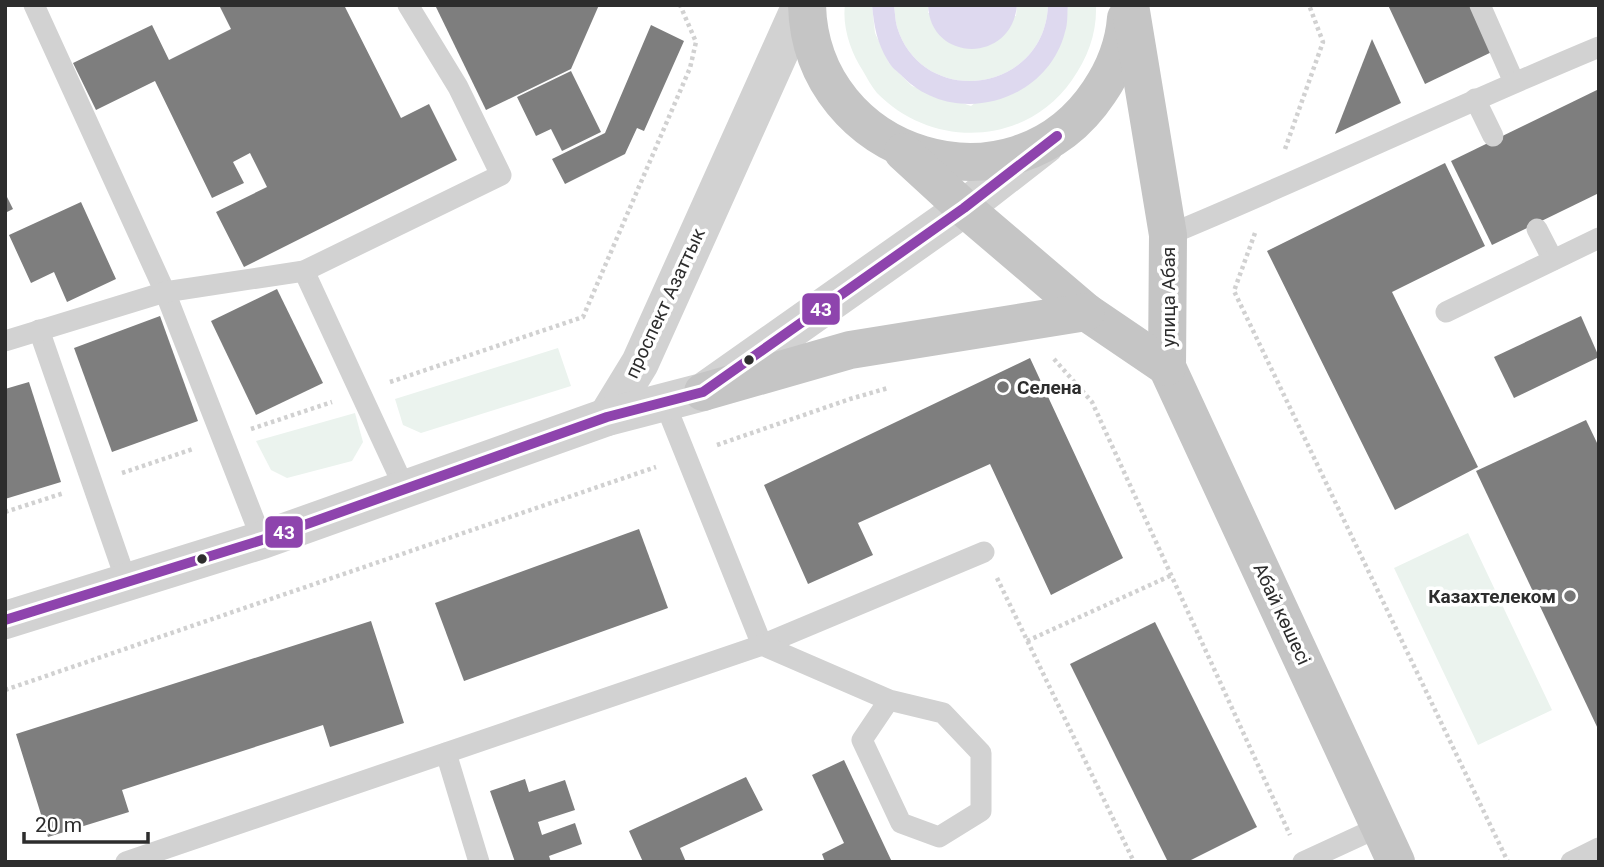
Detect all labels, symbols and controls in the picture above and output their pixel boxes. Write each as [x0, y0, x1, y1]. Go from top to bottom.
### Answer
street label: проспект Азаттык [620, 224, 710, 382]
street label: улица Абая [1157, 247, 1180, 347]
line badge: 43 [801, 292, 841, 326]
text: 43 [810, 298, 832, 321]
unlabelled marker [742, 353, 756, 367]
place label: Селена [1017, 376, 1082, 399]
marker: Селена [995, 379, 1011, 395]
line badge: 43 [264, 515, 304, 549]
text: 43 [273, 521, 295, 544]
unlabelled marker [195, 552, 209, 566]
street label: Абай көшесі [1248, 559, 1316, 669]
place label: Казахтелеком [1428, 585, 1556, 608]
marker: Казахтелеком [1562, 588, 1578, 604]
scale bar [24, 800, 149, 844]
text: 20 m [35, 813, 82, 837]

